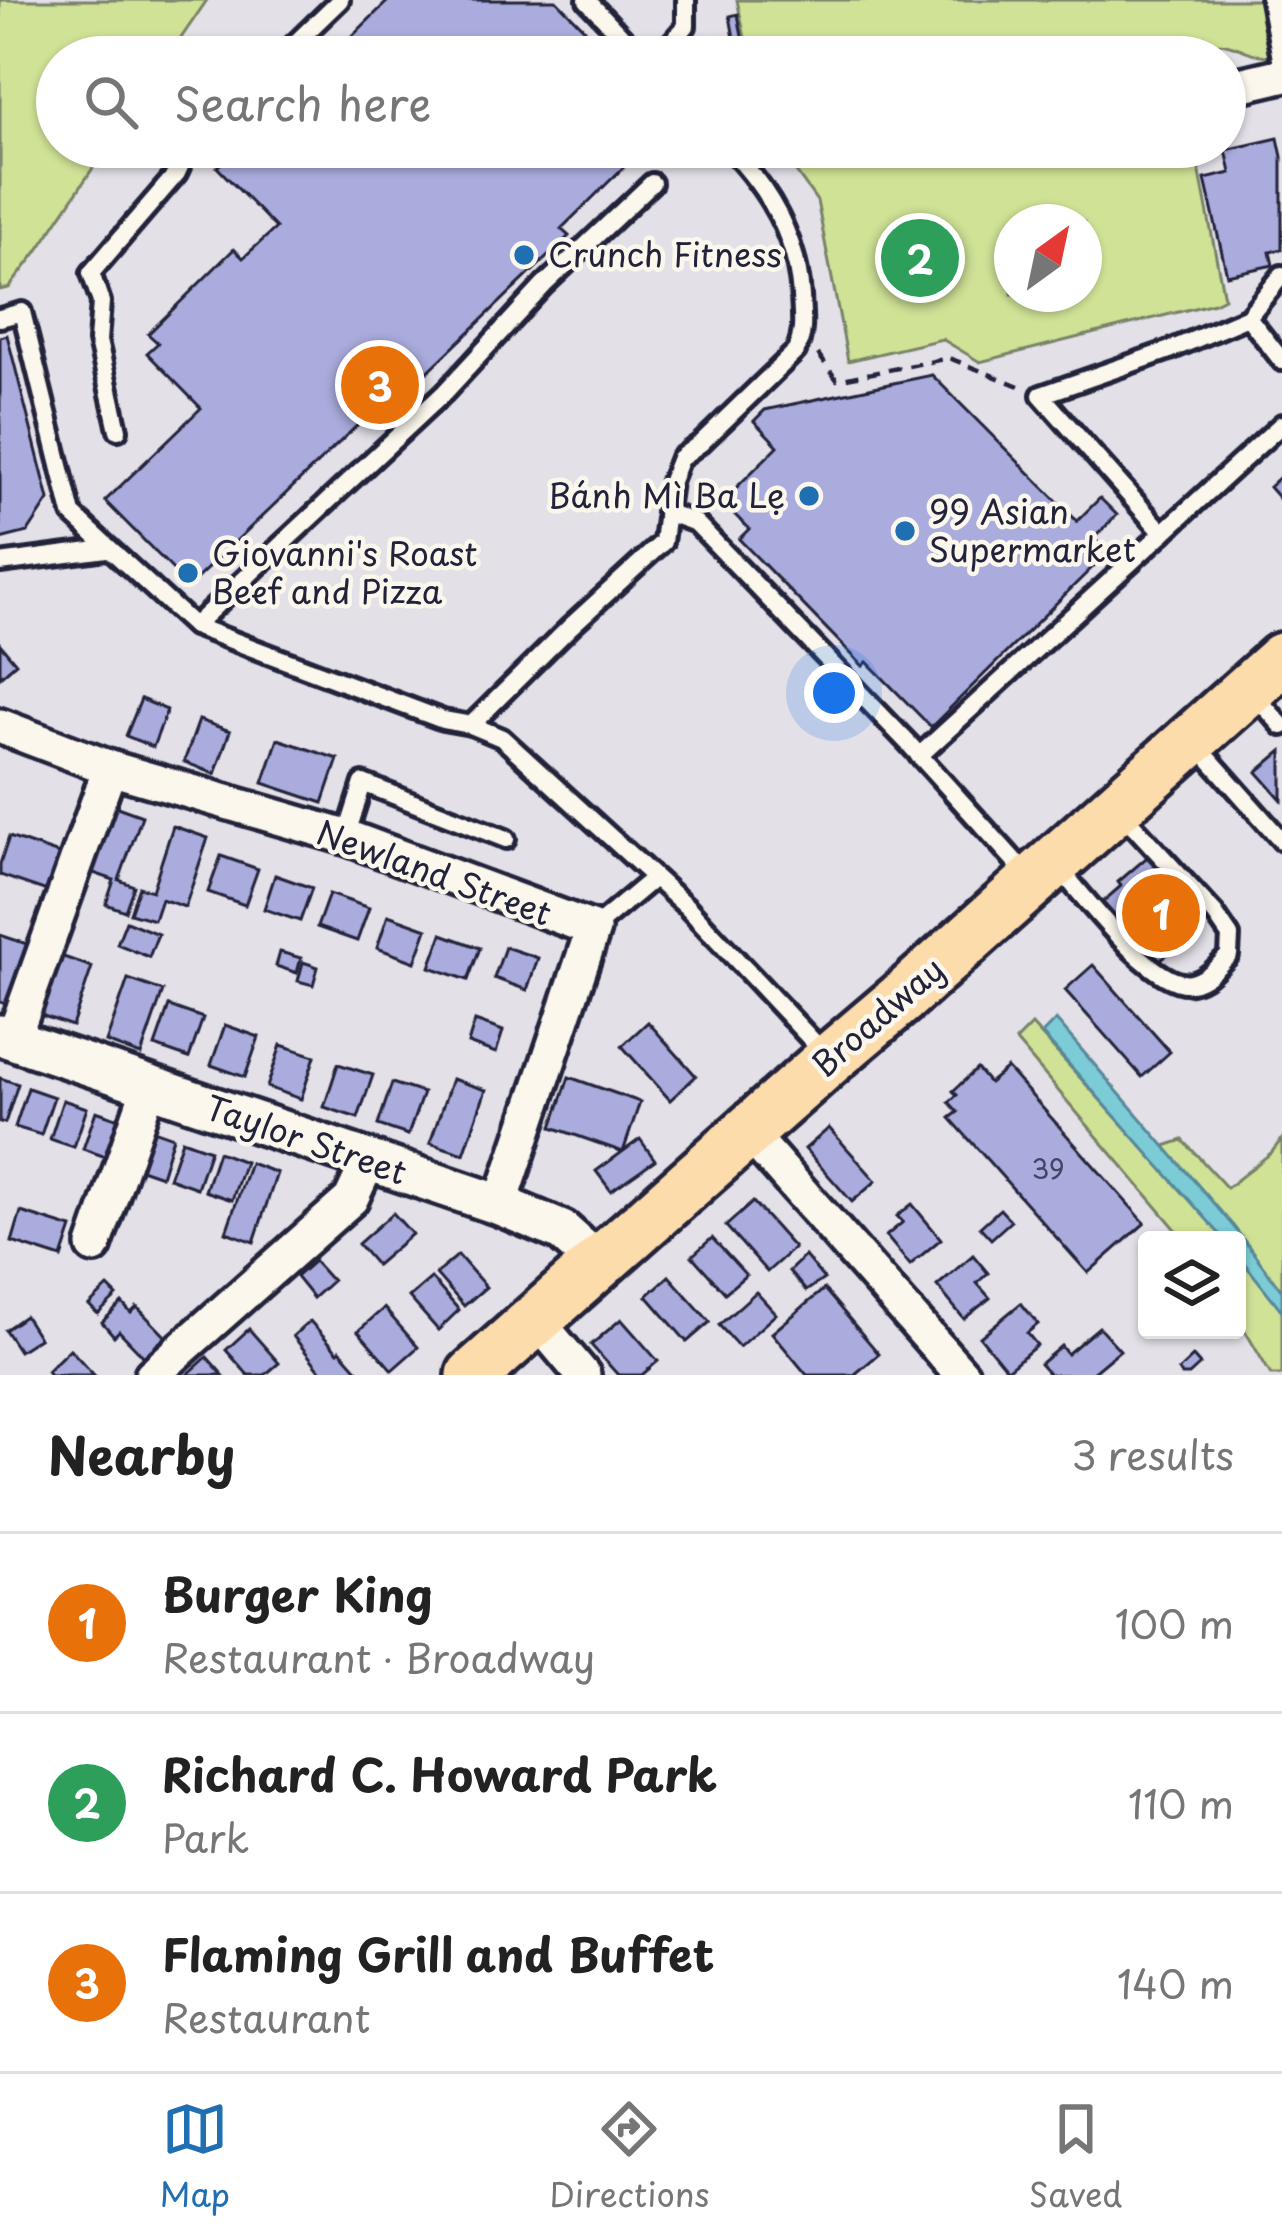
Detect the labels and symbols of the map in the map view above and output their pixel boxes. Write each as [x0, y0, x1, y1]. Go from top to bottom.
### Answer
north arrow [994, 204, 1102, 312]
pin: 2 [881, 213, 959, 303]
place label: Crunch Fitness [548, 228, 782, 278]
marker: Crunch Fitness [511, 242, 537, 268]
pin: 3 [341, 340, 419, 430]
place label: Bánh Mì Ba Lẹ [548, 469, 785, 519]
marker: Bánh Mì Ba Lẹ [796, 483, 822, 509]
place label: 99 Asian Supermarket [929, 485, 1136, 573]
marker: 99 Asian Supermarket [892, 518, 918, 544]
place label: Giovanni's Roast Beef and Pizza [212, 527, 477, 615]
marker: Giovanni's Roast Beef and Pizza [175, 560, 201, 586]
your location [804, 663, 864, 723]
street label: Newland Street [310, 805, 559, 937]
pin: 1 [1122, 868, 1200, 958]
street label: Broadway [800, 944, 954, 1087]
street label: Taylor Street [199, 1080, 414, 1196]
house number: 39 [1031, 1147, 1065, 1188]

